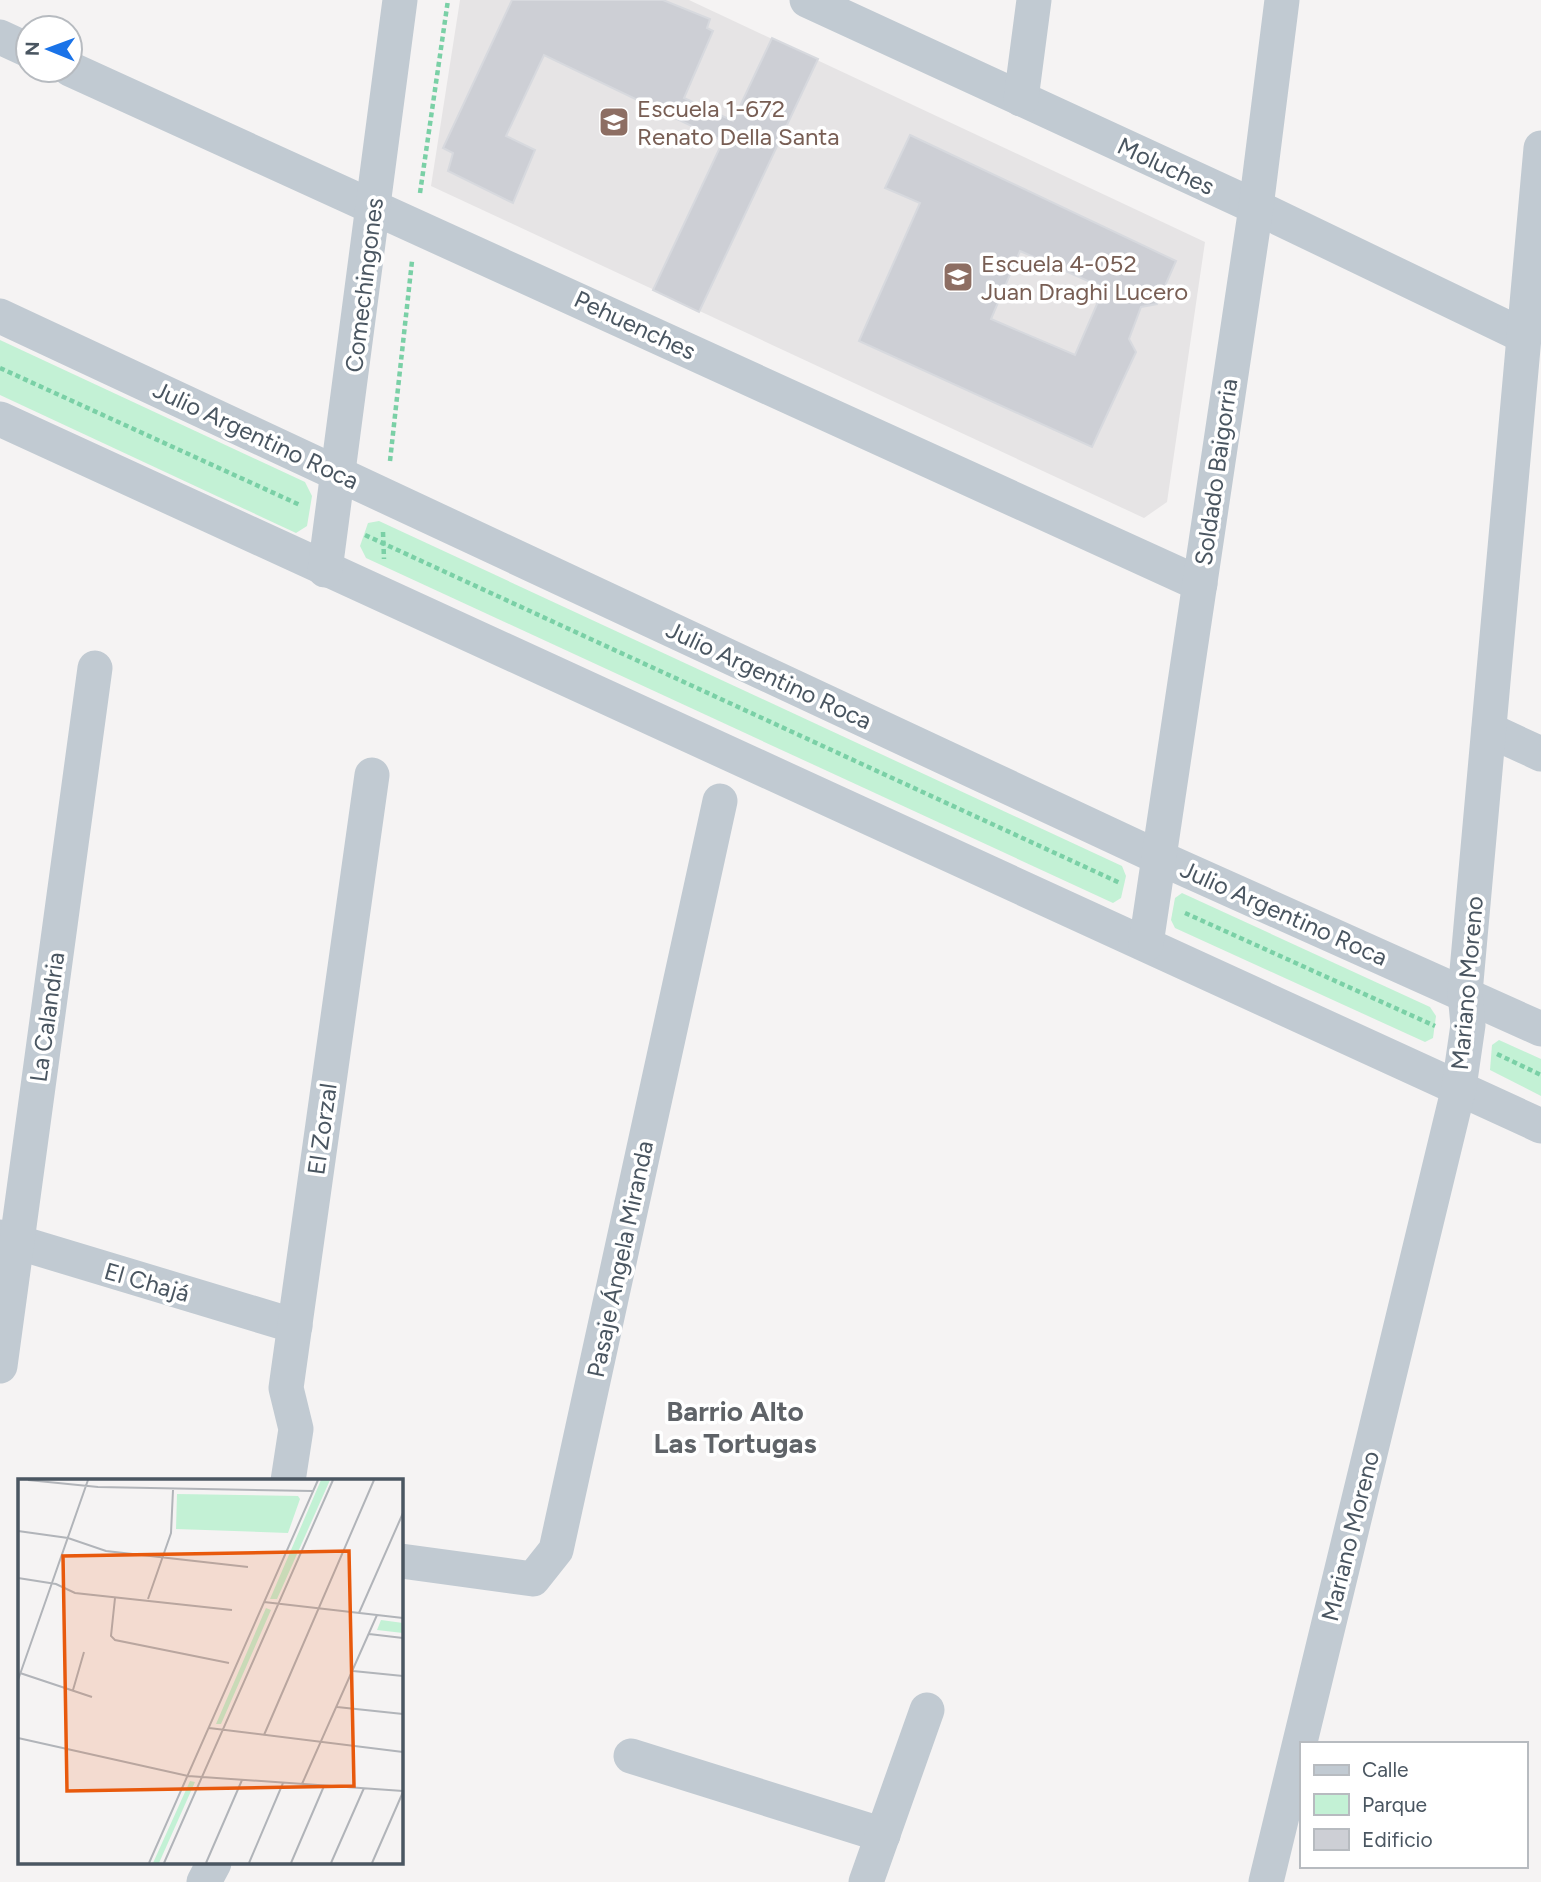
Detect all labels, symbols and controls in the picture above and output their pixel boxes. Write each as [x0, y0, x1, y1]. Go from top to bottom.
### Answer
north arrow [14, 14, 84, 84]
text: N [21, 41, 44, 56]
place label: Escuela 1-672 Renato Della Santa [637, 94, 840, 151]
school or university icon: Escuela 1-672 Renato Della Santa [597, 105, 631, 139]
street label: Moluches [1113, 131, 1219, 201]
street label: Comechingones [339, 196, 389, 374]
place label: Escuela 4-052 Juan Draghi Lucero [981, 249, 1188, 306]
school or university icon: Escuela 4-052 Juan Draghi Lucero [941, 260, 975, 294]
street label: Pehuenches [570, 284, 700, 366]
street label: Julio Argentino Roca [149, 375, 363, 495]
street label: Soldado Baigorria [1189, 377, 1243, 567]
street label: Julio Argentino Roca [662, 615, 876, 735]
street label: Julio Argentino Roca [1176, 854, 1392, 972]
street label: Mariano Moreno [1445, 895, 1489, 1071]
street label: La Calandria [24, 950, 70, 1084]
street label: El Zorzal [301, 1081, 343, 1177]
street label: Pasaje Ángela Miranda [581, 1138, 659, 1380]
street label: El Chajá [101, 1256, 193, 1308]
district label: Barrio Alto Las Tortugas [653, 1394, 817, 1460]
street label: Mariano Moreno [1315, 1448, 1385, 1624]
inset map [18, 1479, 402, 1864]
legend [1300, 1742, 1527, 1868]
text: Calle [1362, 1757, 1409, 1782]
text: Parque [1362, 1792, 1427, 1817]
text: Edificio [1362, 1827, 1433, 1852]

